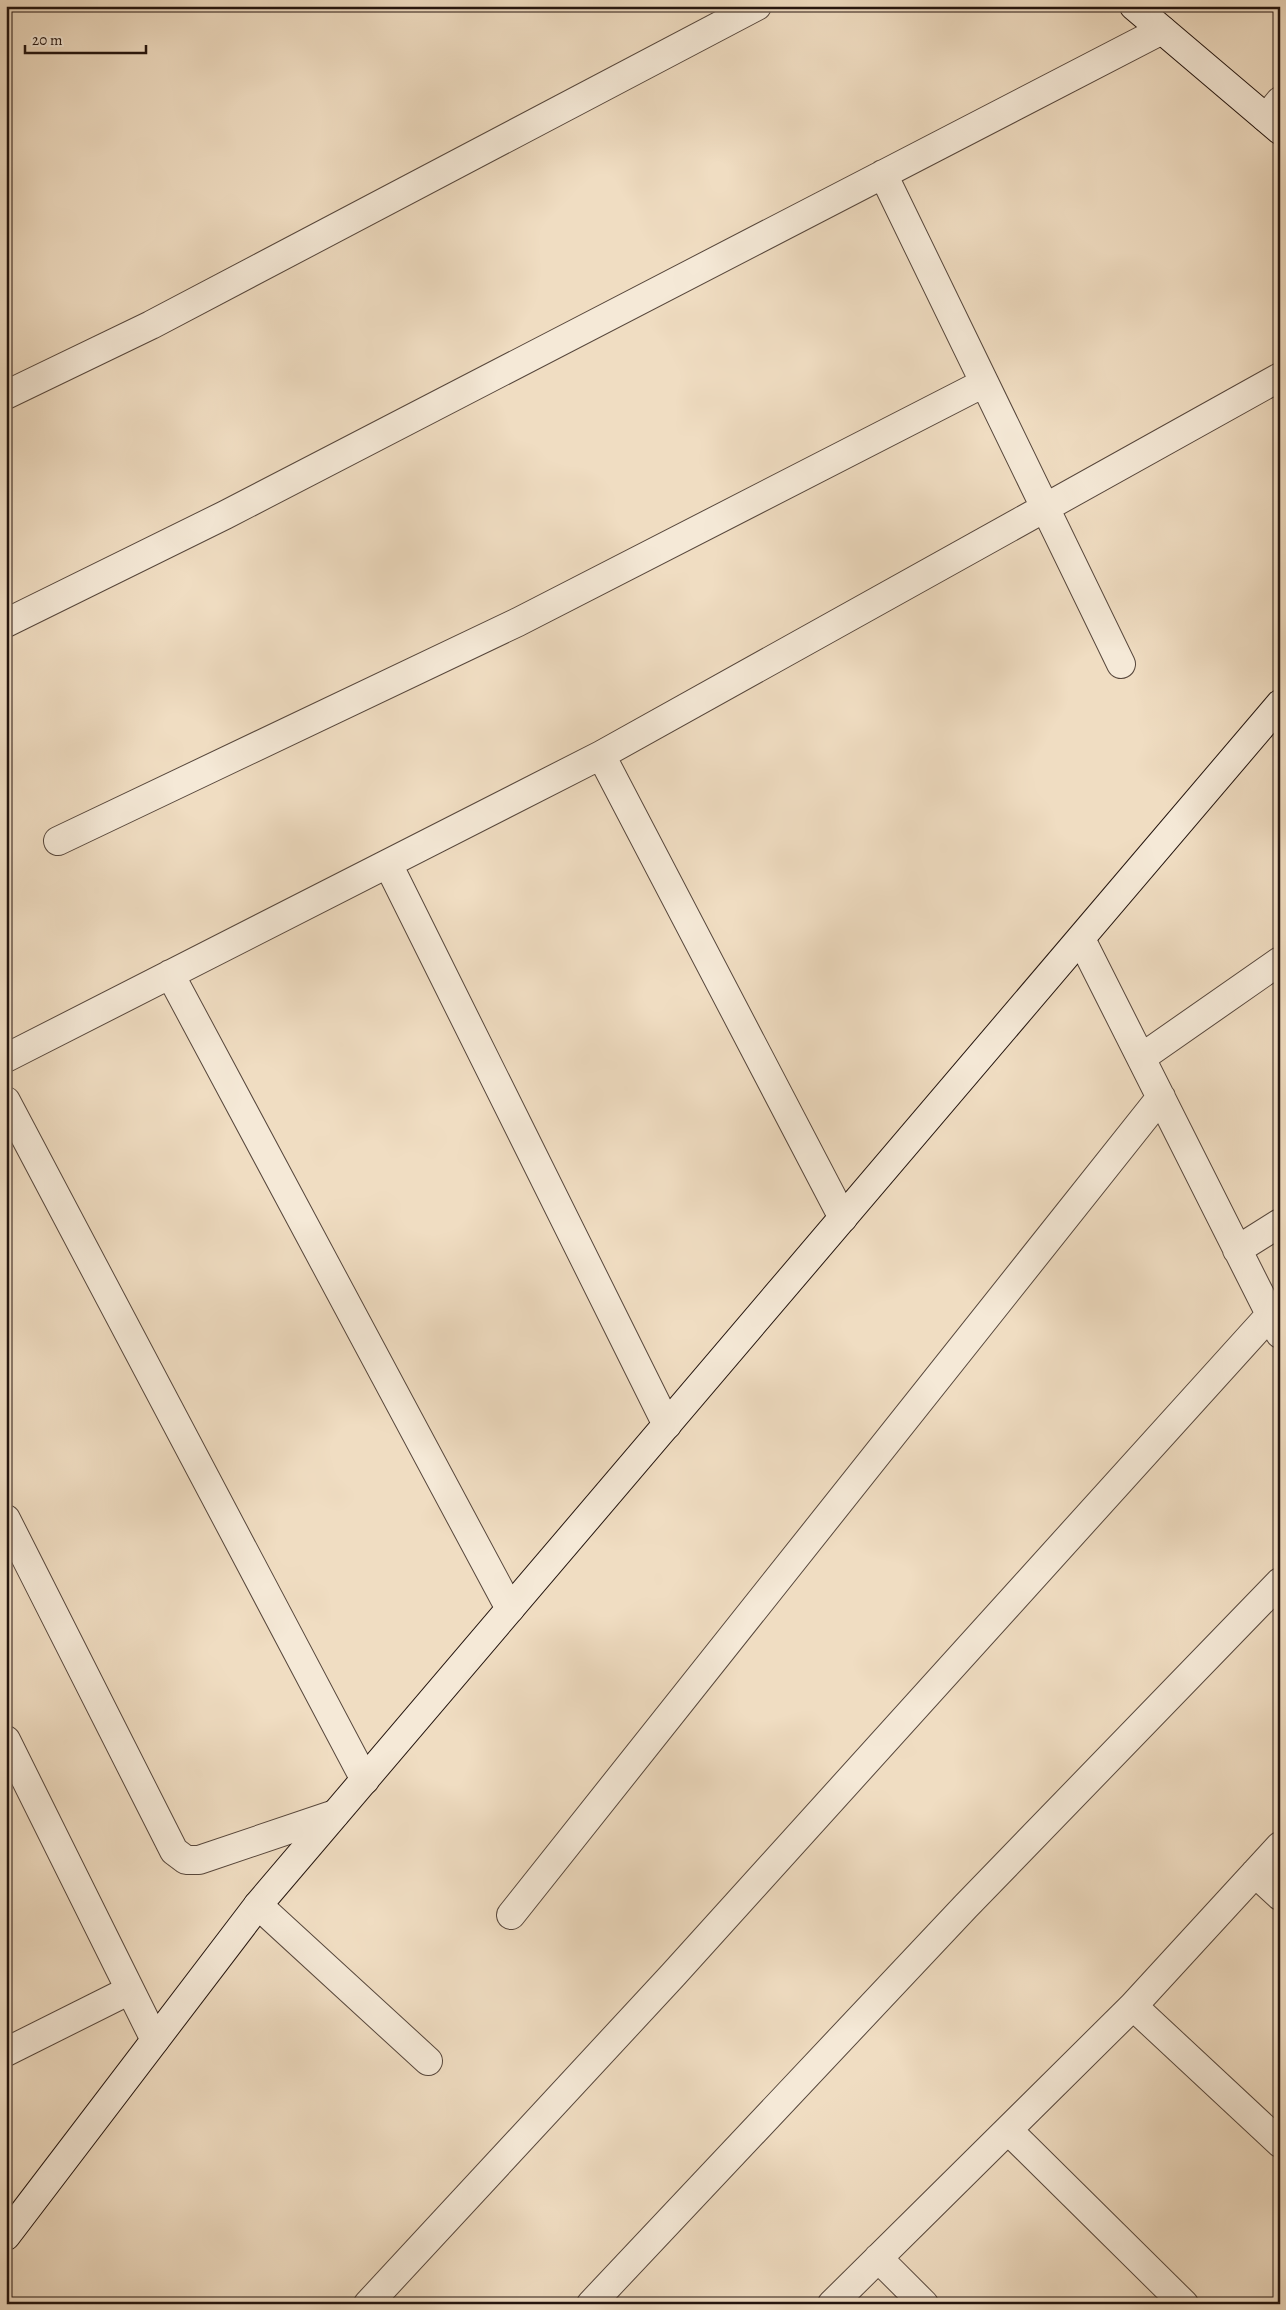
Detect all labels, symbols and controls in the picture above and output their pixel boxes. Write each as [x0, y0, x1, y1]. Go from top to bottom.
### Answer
scale bar [25, 22, 146, 54]
text: 20 m [32, 30, 63, 50]

